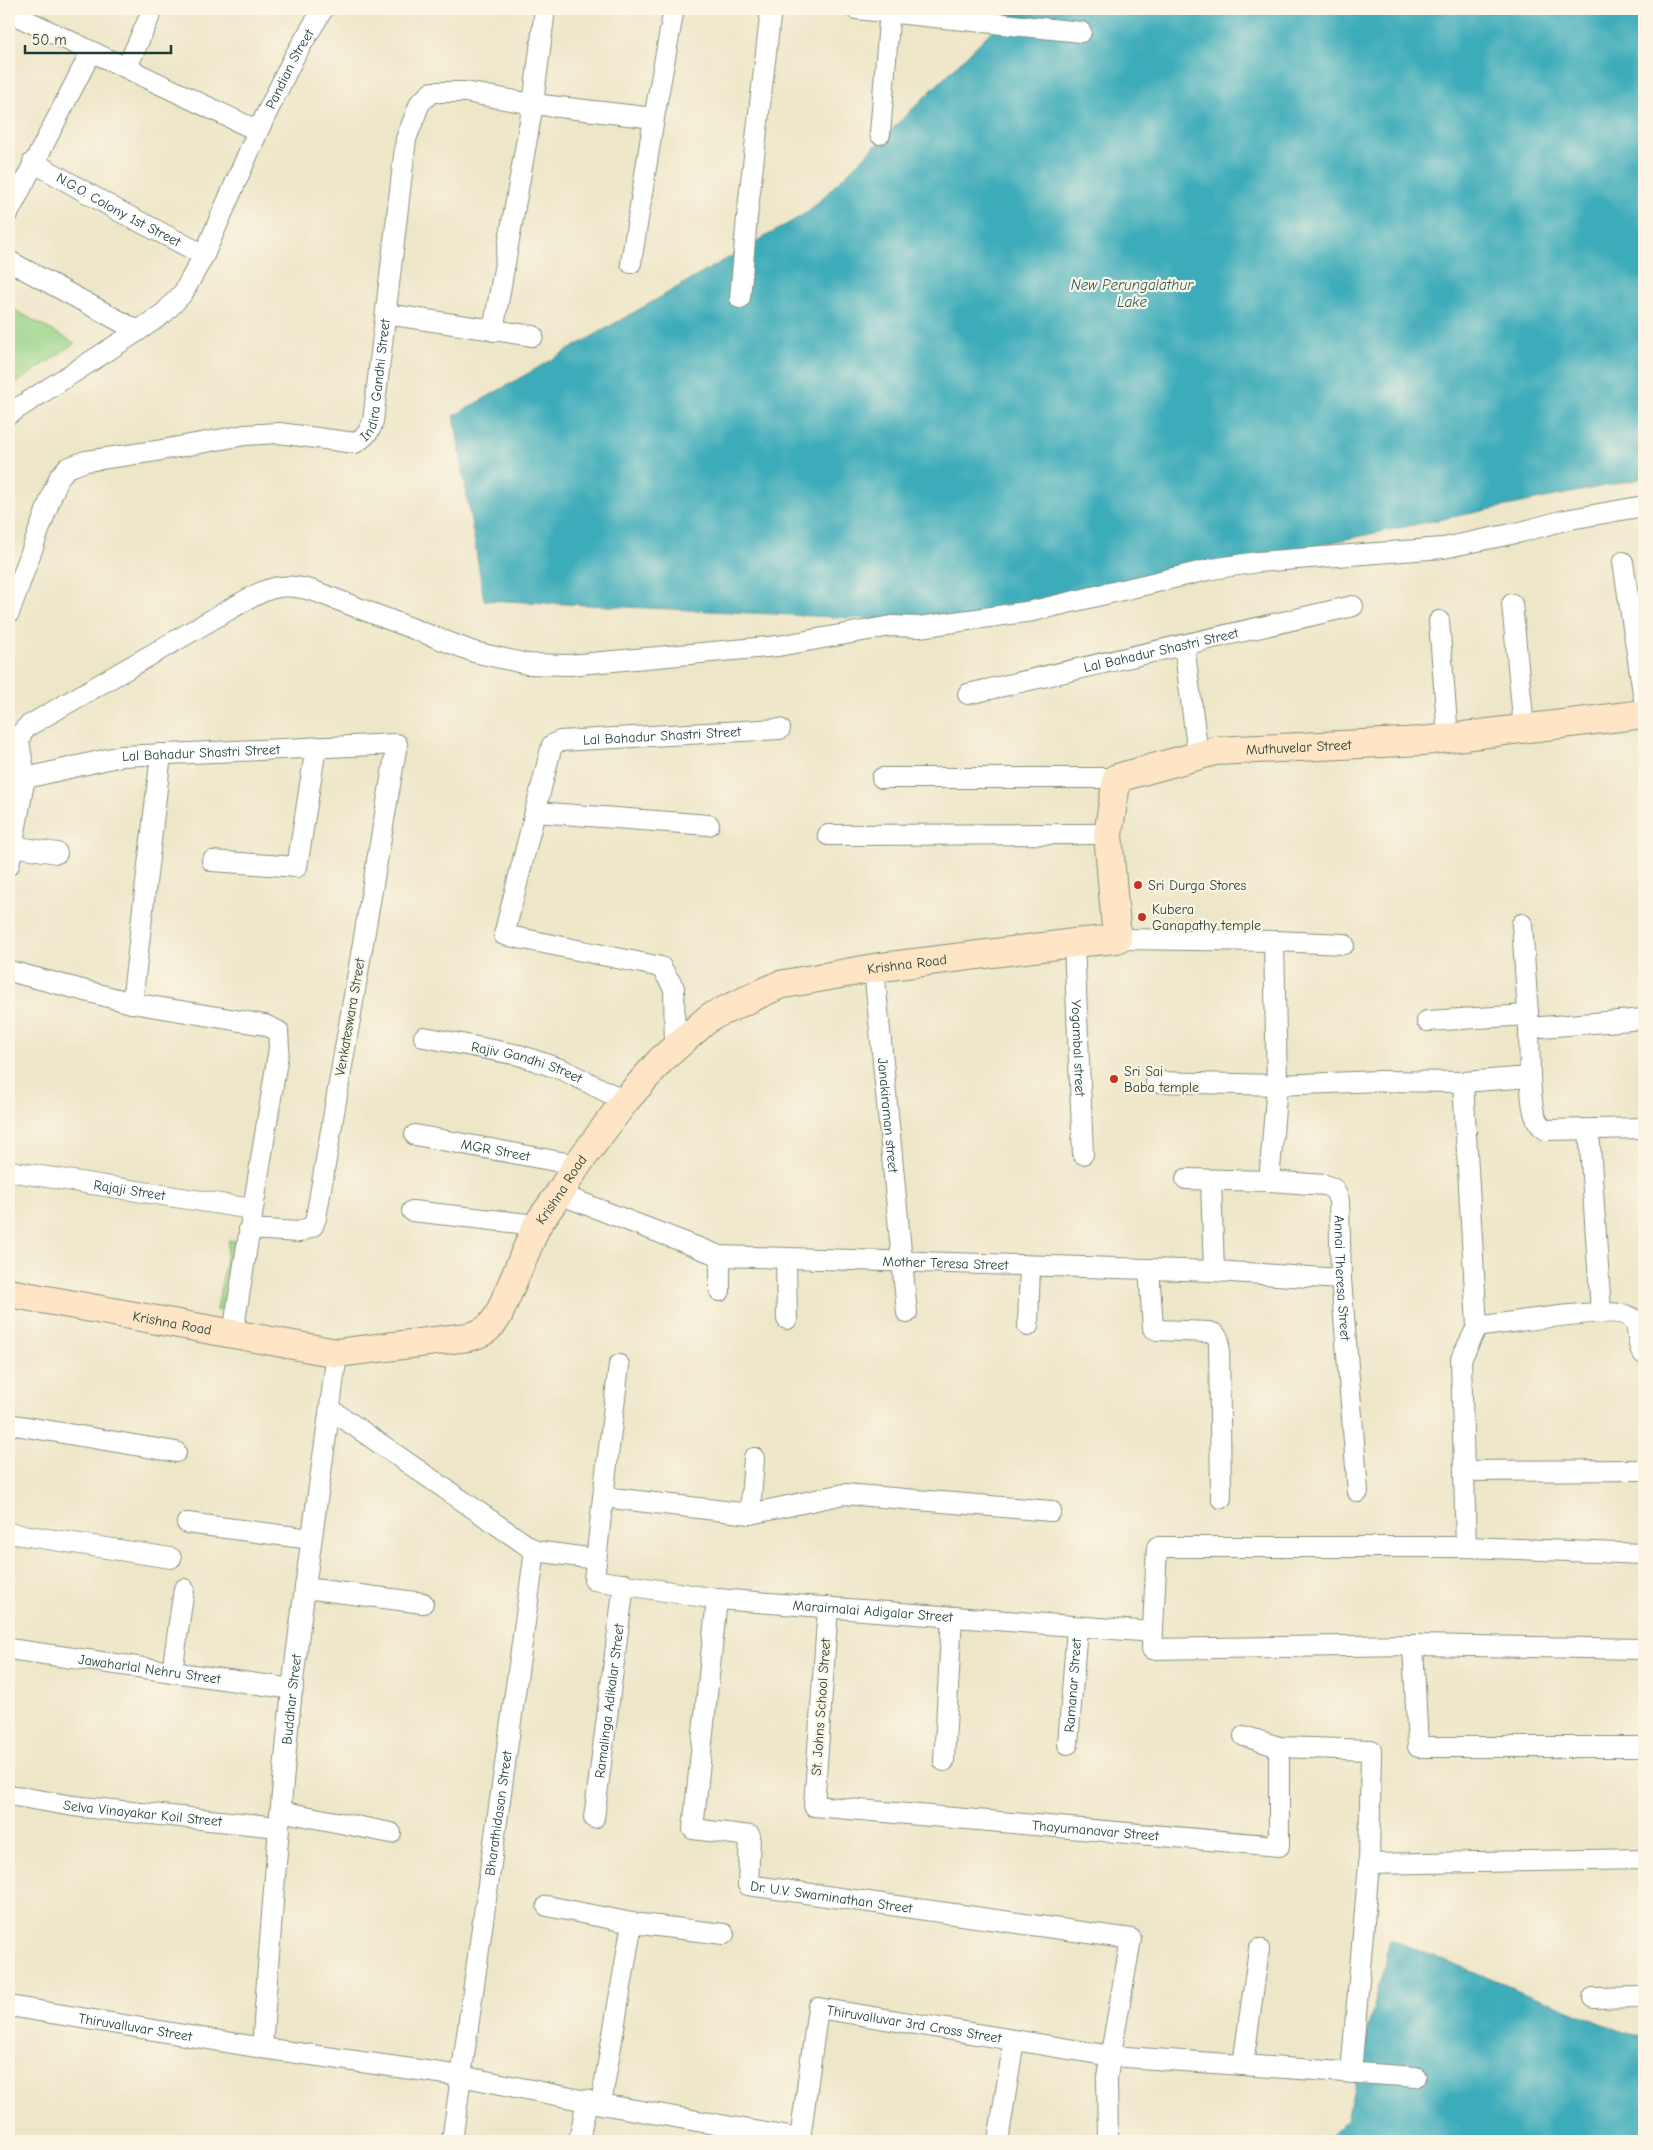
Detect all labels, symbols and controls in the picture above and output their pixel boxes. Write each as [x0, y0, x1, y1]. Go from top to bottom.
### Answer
scale bar [25, 22, 171, 54]
street label: Pandian Street [262, 25, 318, 111]
text: 50 m [32, 31, 67, 49]
street label: N.G.O. Colony 1st Street [53, 169, 185, 251]
water label: New Perungalathur Lake [1071, 276, 1194, 311]
street label: Indira Gandhi Street [356, 317, 394, 445]
street label: Lal Bahadur Shastri Street [1082, 624, 1241, 676]
street label: Lal Bahadur Shastri Street [583, 723, 742, 748]
street label: Muthuvelar Street [1245, 736, 1353, 758]
street label: Lal Bahadur Shastri Street [122, 741, 281, 764]
place label: Sri Durga Stores [1148, 877, 1247, 894]
marker: Sri Durga Stores [1132, 879, 1144, 891]
place label: Kubera Ganapathy temple [1152, 901, 1261, 934]
marker: Kubera Ganapathy temple [1136, 911, 1148, 923]
street label: Krishna Road [866, 950, 948, 978]
street label: Venkateswara Street [331, 956, 369, 1077]
street label: Yogambal street [1068, 999, 1089, 1098]
street label: Rajiv Gandhi Street [470, 1038, 586, 1087]
street label: Janakiraman street [874, 1057, 902, 1175]
place label: Sri Sai Baba temple [1124, 1063, 1199, 1096]
marker: Sri Sai Baba temple [1108, 1073, 1120, 1085]
street label: MGR Street [460, 1135, 532, 1165]
street label: Krishna Road [532, 1151, 590, 1228]
street label: Rajaji Street [93, 1176, 168, 1204]
street label: Annai Theresa Street [1331, 1215, 1354, 1342]
street label: Mother Teresa Street [882, 1252, 1010, 1273]
street label: Krishna Road [131, 1307, 213, 1338]
street label: Maraimalai Adigalar Street [792, 1596, 955, 1625]
street label: Ramalinga Adikalar Street [591, 1622, 627, 1779]
street label: Ramanar Street [1060, 1636, 1085, 1733]
street label: St. Johns School Street [808, 1637, 834, 1776]
street label: Jawaharlal Nehru Street [77, 1650, 223, 1687]
street label: Buddhar Street [278, 1652, 305, 1745]
street label: Bharathidasan Street [481, 1749, 515, 1877]
street label: Selva Vinayakar Koil Street [62, 1796, 224, 1830]
street label: Thayumanavar Street [1031, 1816, 1161, 1844]
street label: Dr. U.V. Swaminathan Street [749, 1877, 915, 1917]
street label: Thiruvalluvar 3rd Cross Street [826, 2001, 1004, 2047]
street label: Thiruvalluvar Street [77, 2009, 194, 2045]

